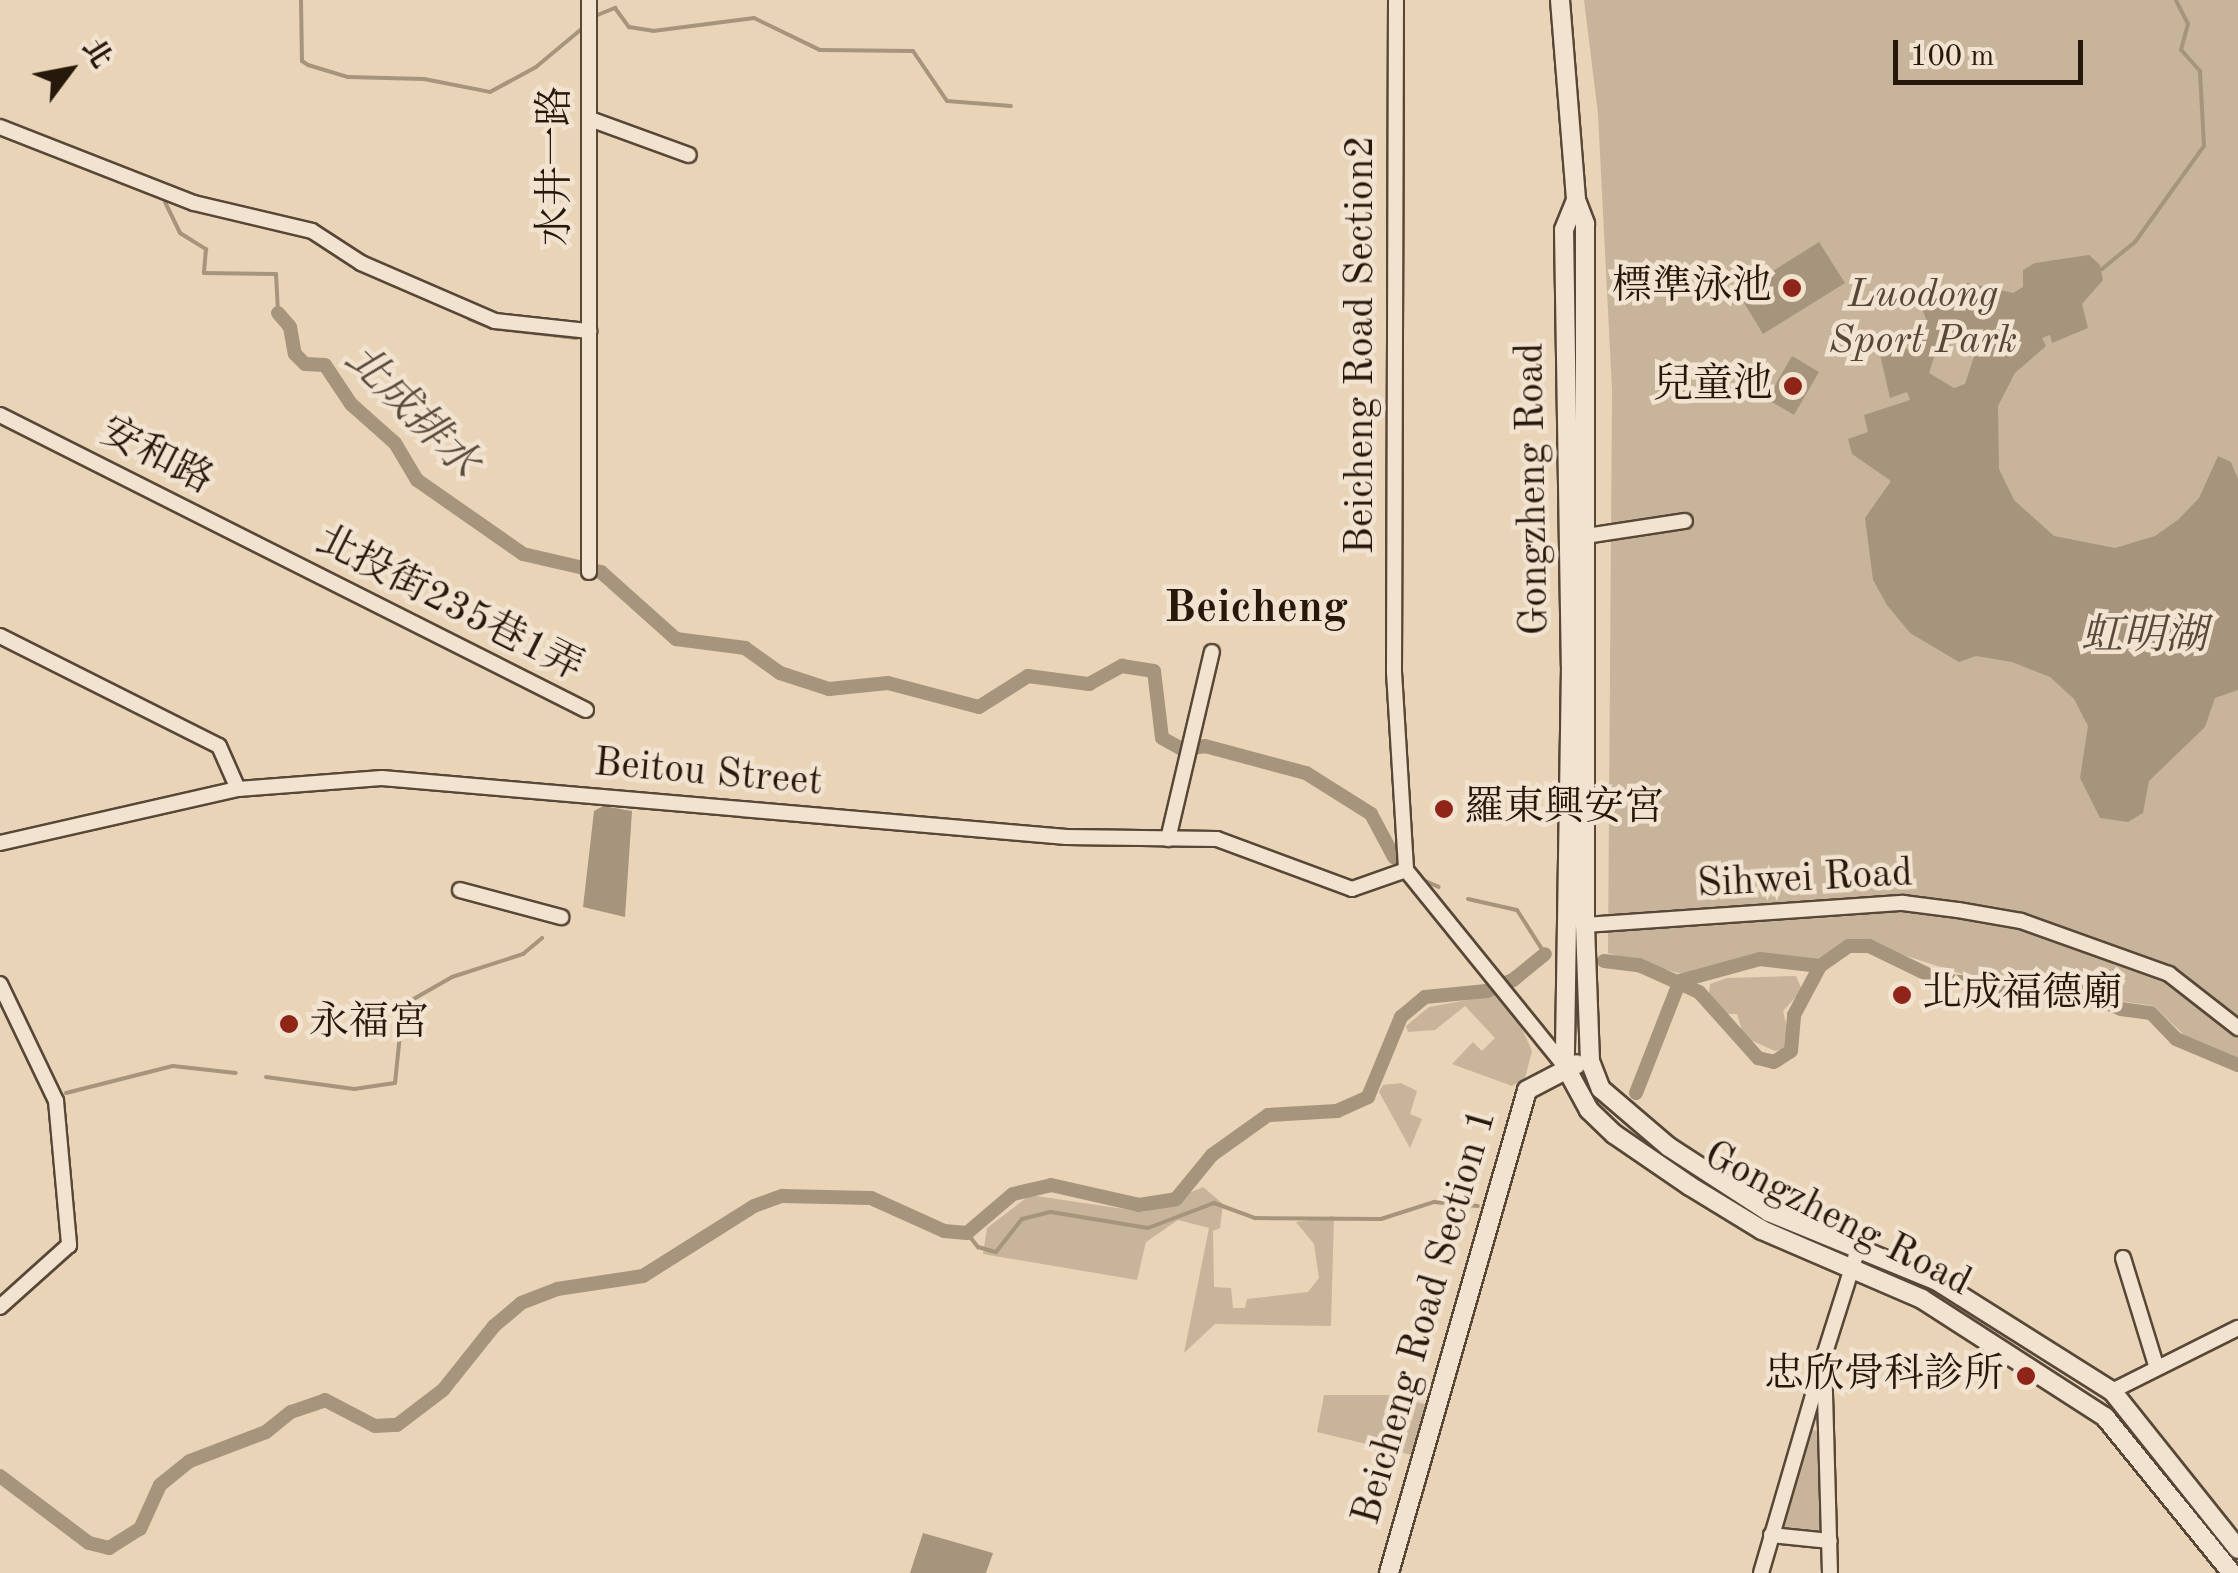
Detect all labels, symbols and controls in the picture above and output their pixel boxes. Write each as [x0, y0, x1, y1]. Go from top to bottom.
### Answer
north arrow [20, 20, 120, 120]
scale bar [1898, 20, 2088, 82]
text: 北 [76, 35, 115, 73]
text: 100 m [1910, 42, 1994, 72]
street label: 水井一路 [533, 86, 581, 246]
street label: Beicheng Road Section2 [1338, 135, 1386, 555]
place label: 標準泳池 [1612, 264, 1772, 312]
park label: Luodong Sport Park [1829, 272, 2017, 366]
marker: 標準泳池 [1781, 277, 1803, 299]
water label: 北成排水 [334, 335, 488, 489]
street label: Gongzheng Road [1507, 342, 1561, 636]
place label: 兒童池 [1653, 362, 1773, 410]
marker: 兒童池 [1782, 375, 1804, 397]
street label: 安和路 [92, 408, 220, 506]
street label: 北投街235巷1弄 [308, 517, 590, 693]
district label: Beicheng [1164, 583, 1348, 637]
water label: 虹明湖 [2081, 612, 2207, 662]
street label: Beitou Street [592, 740, 824, 808]
place label: 羅東興安宮 [1464, 785, 1664, 833]
marker: 羅東興安宮 [1433, 798, 1455, 820]
street label: Sihwei Road [1696, 850, 1914, 910]
place label: 北成福德廟 [1922, 971, 2122, 1019]
marker: 北成福德廟 [1891, 984, 1913, 1006]
place label: 永福宮 [309, 1000, 429, 1048]
marker: 永福宮 [278, 1013, 300, 1035]
street label: Beicheng Road Section 1 [1344, 1104, 1508, 1530]
street label: Gongzheng Road [1696, 1132, 1978, 1308]
place label: 忠欣骨科診所 [1764, 1352, 2004, 1400]
marker: 忠欣骨科診所 [2013, 1363, 2039, 1389]

